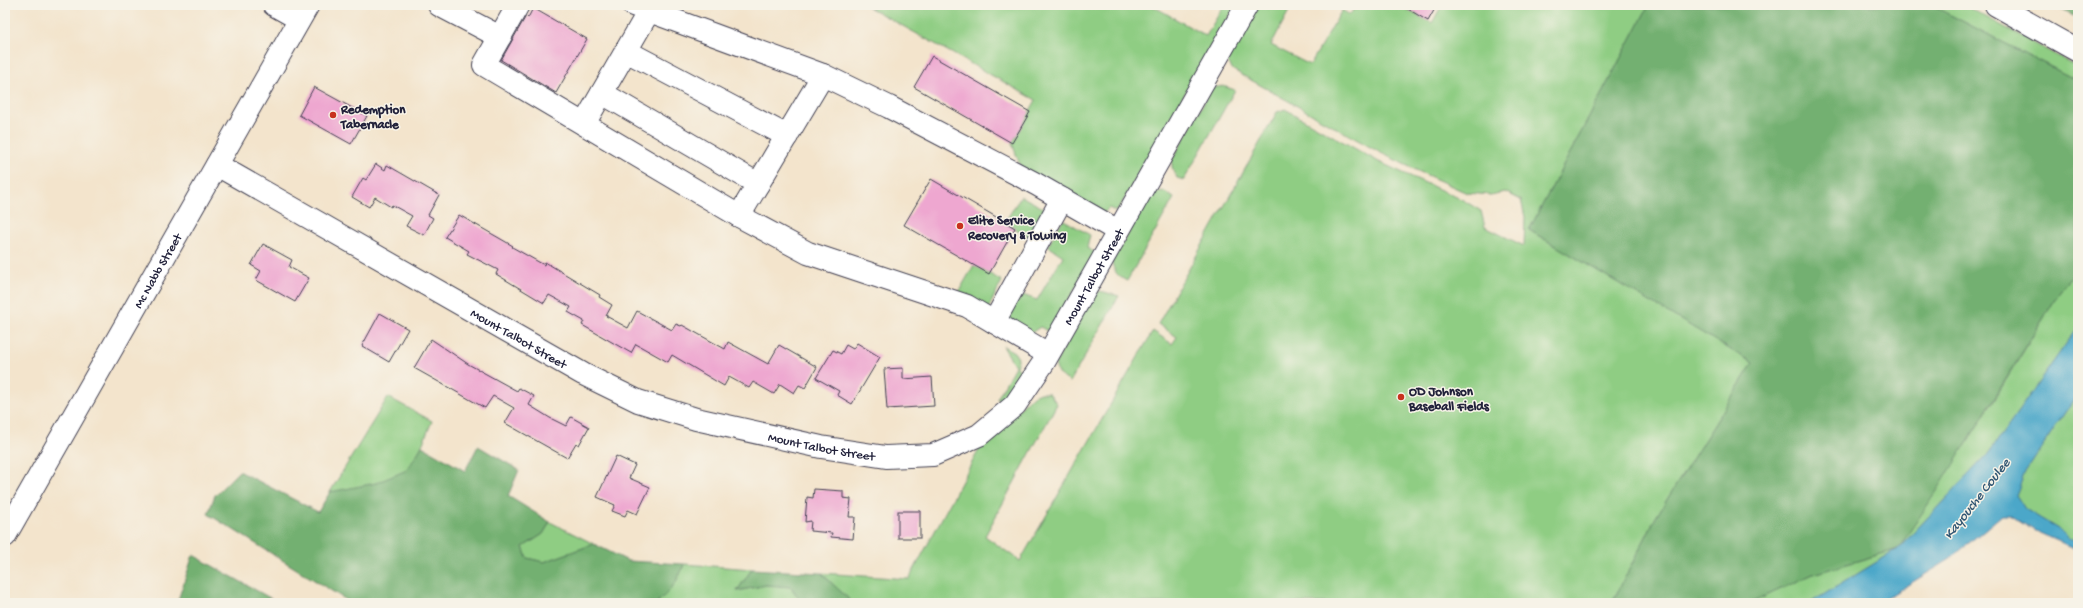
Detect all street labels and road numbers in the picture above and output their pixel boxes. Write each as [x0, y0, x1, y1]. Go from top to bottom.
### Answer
street label: Mount Talbot Street [1062, 225, 1129, 328]
street label: Mc Nabb Street [132, 230, 187, 312]
street label: Mount Talbot Street [467, 306, 570, 374]
street label: Mount Talbot Street [766, 430, 877, 465]

